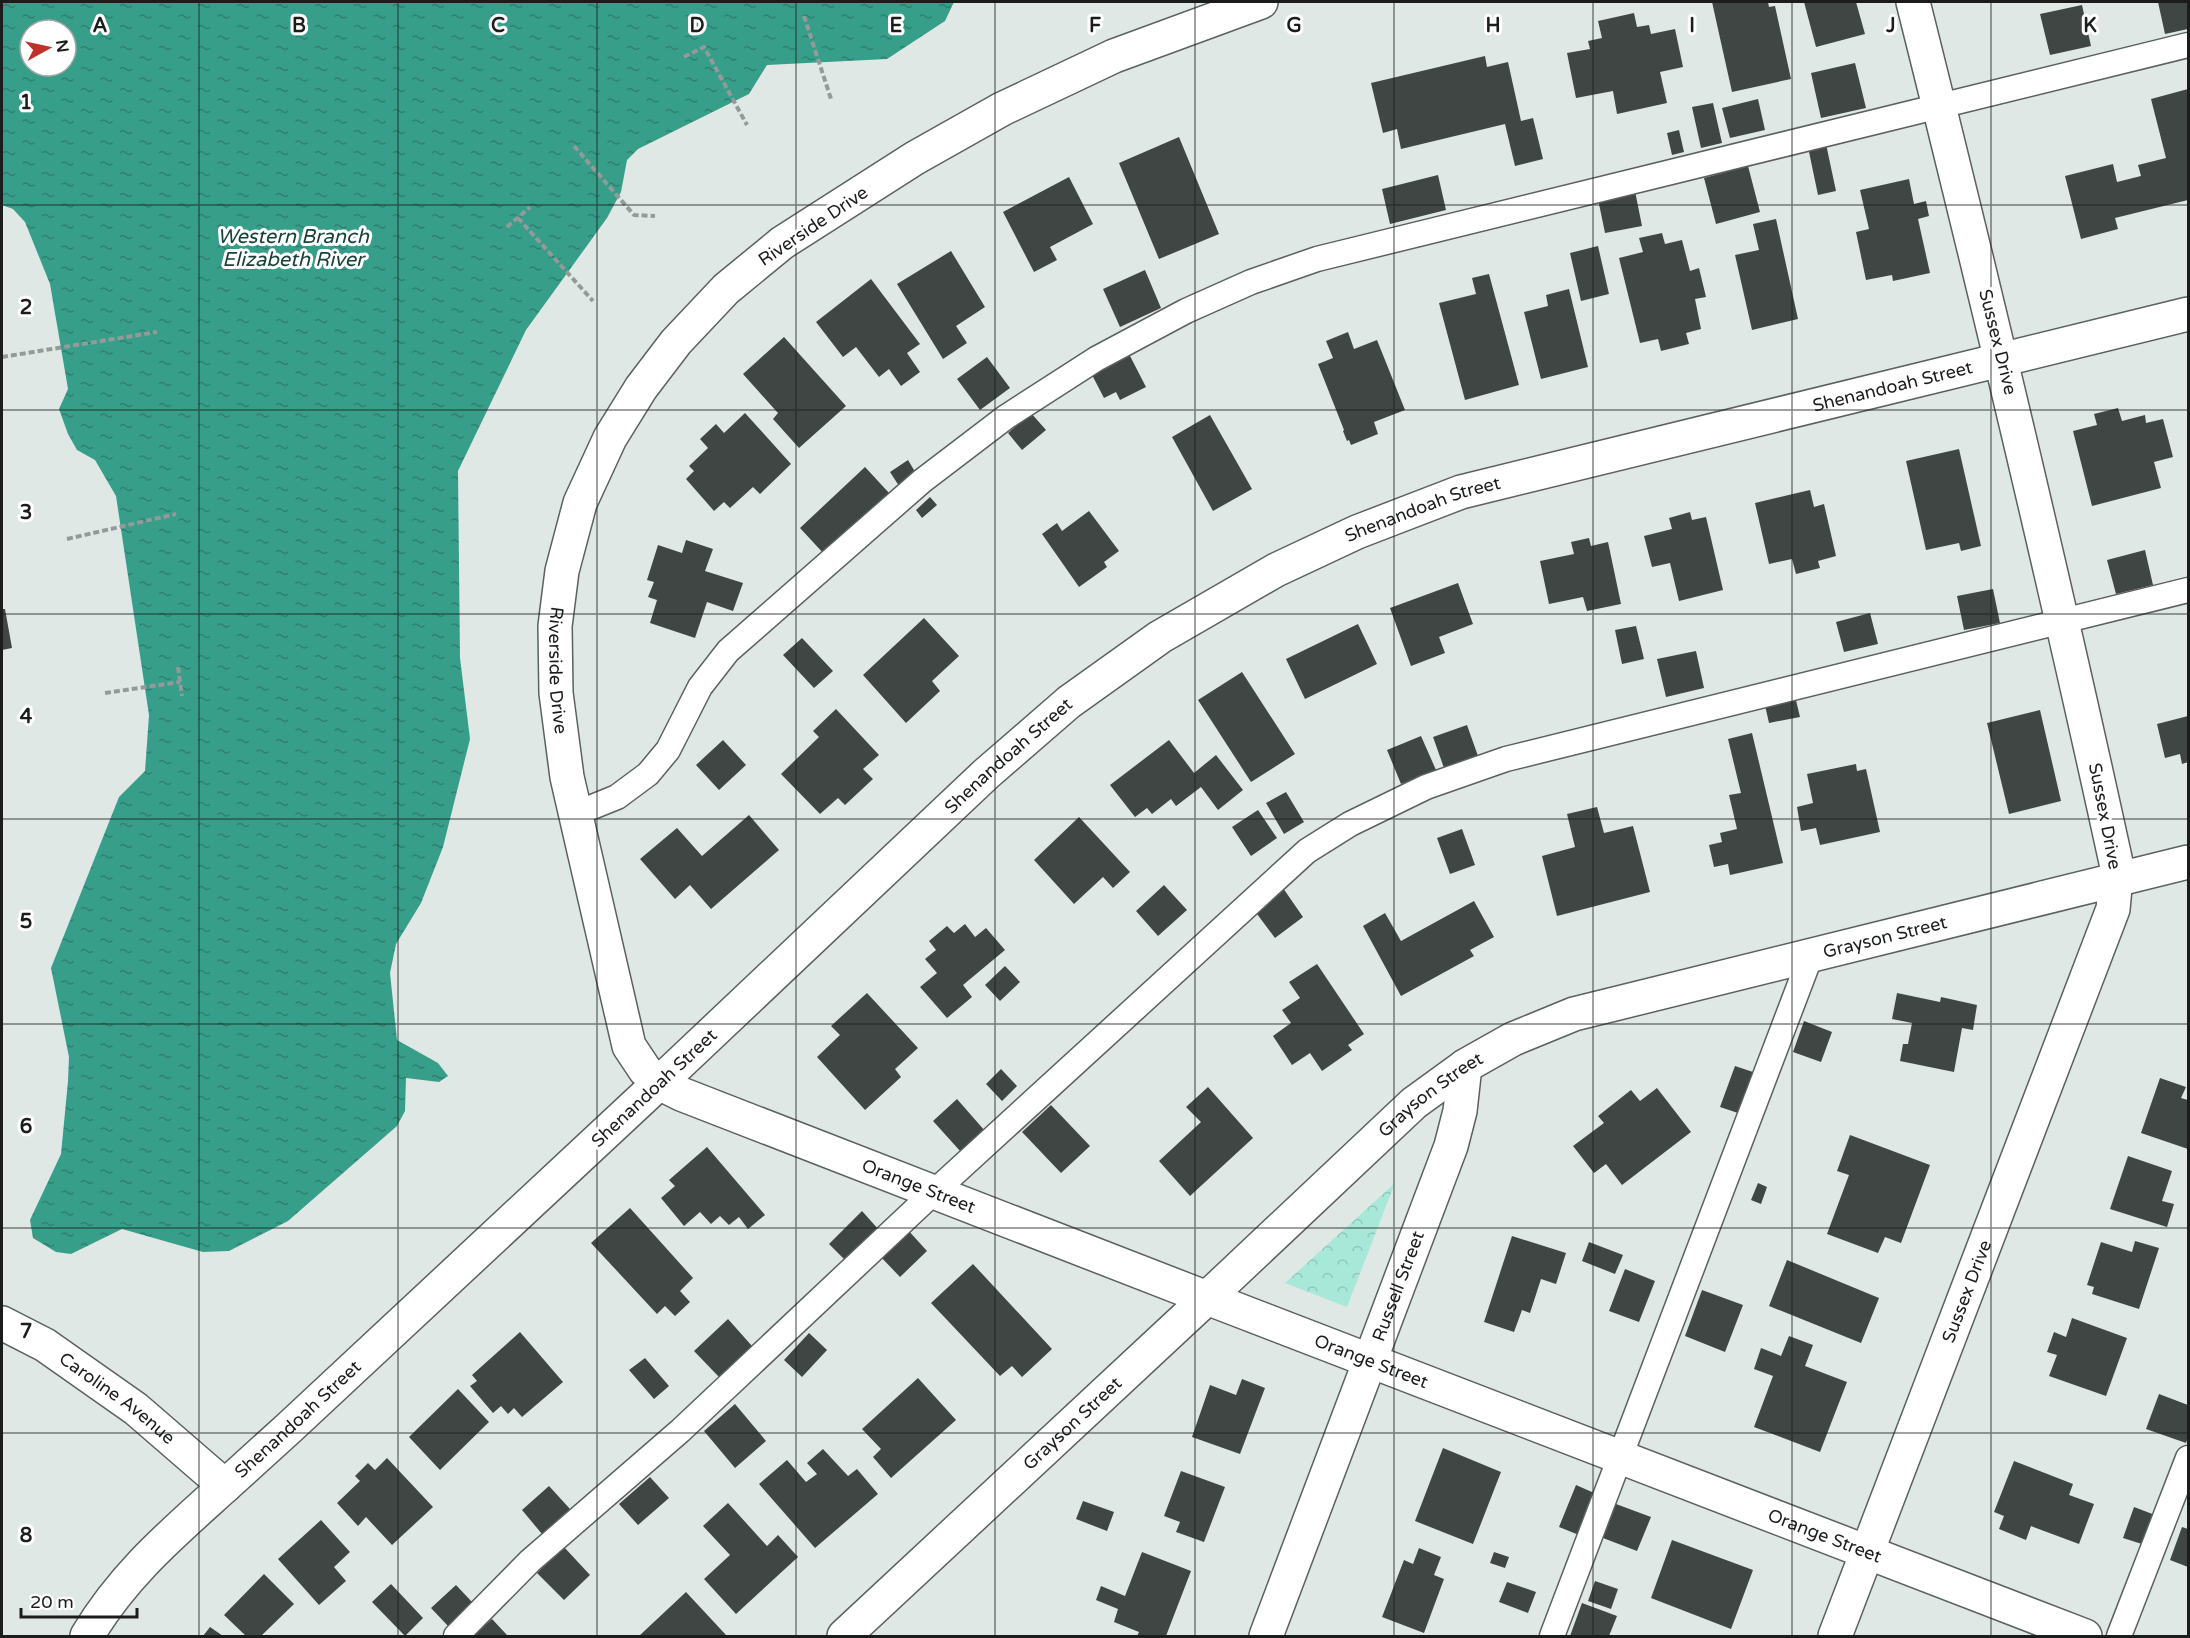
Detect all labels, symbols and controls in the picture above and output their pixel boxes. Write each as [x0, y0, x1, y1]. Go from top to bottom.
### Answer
text: A [93, 14, 108, 38]
text: B [292, 14, 306, 38]
text: C [491, 14, 505, 38]
text: D [689, 14, 705, 38]
text: E [890, 14, 903, 38]
text: F [1089, 14, 1101, 38]
text: G [1286, 14, 1302, 38]
text: H [1485, 14, 1501, 38]
text: I [1689, 14, 1695, 38]
text: J [1885, 14, 1896, 38]
text: K [2083, 14, 2097, 38]
north arrow [18, 18, 78, 78]
text: N [51, 38, 73, 54]
text: 1 [20, 91, 32, 115]
street label: Riverside Drive [754, 181, 872, 271]
water label: Western Branch Elizabeth River [217, 225, 370, 272]
street label: Sussex Drive [1974, 287, 2022, 397]
text: 2 [20, 296, 32, 320]
street label: Shenandoah Street [1810, 356, 1975, 417]
street label: Shenandoah Street [1341, 472, 1503, 547]
text: 3 [20, 501, 32, 525]
street label: Riverside Drive [544, 605, 572, 735]
street label: Shenandoah Street [940, 693, 1077, 818]
text: 4 [20, 705, 33, 729]
street label: Sussex Drive [2084, 761, 2126, 871]
text: 5 [20, 910, 32, 934]
street label: Grayson Street [1821, 911, 1949, 963]
street label: Shenandoah Street [587, 1024, 721, 1152]
street label: Grayson Street [1374, 1047, 1487, 1142]
text: 6 [20, 1115, 32, 1139]
street label: Orange Street [859, 1154, 979, 1218]
street label: Russell Street [1367, 1228, 1429, 1344]
street label: Sussex Drive [1937, 1237, 1996, 1346]
text: 7 [20, 1320, 32, 1344]
street label: Orange Street [1311, 1329, 1431, 1393]
street label: Caroline Avenue [55, 1347, 180, 1449]
street label: Shenandoah Street [230, 1356, 366, 1483]
street label: Grayson Street [1018, 1372, 1126, 1475]
street label: Orange Street [1765, 1504, 1885, 1568]
text: 8 [20, 1524, 32, 1548]
scale bar [21, 1581, 136, 1619]
text: 20 m [30, 1591, 74, 1613]

